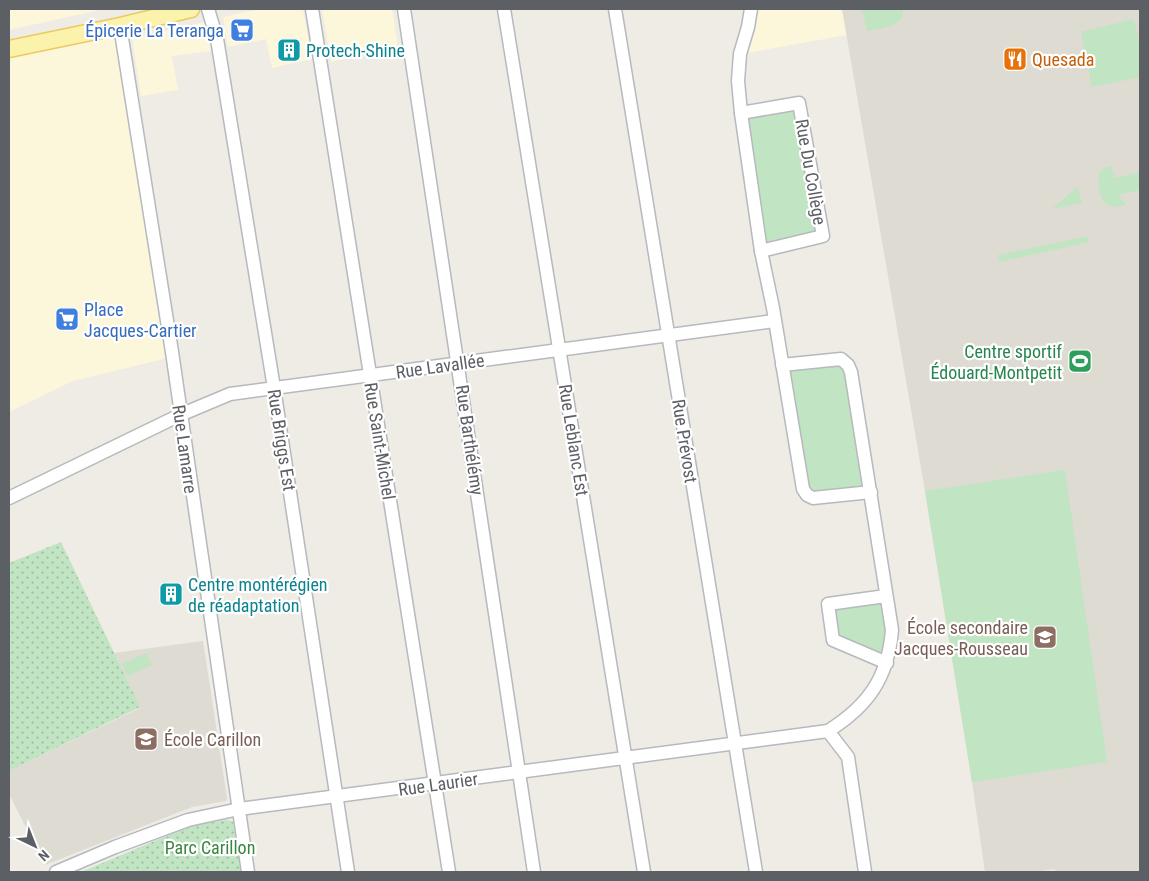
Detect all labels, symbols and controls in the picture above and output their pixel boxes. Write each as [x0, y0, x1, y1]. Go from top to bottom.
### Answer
supermarket icon: Épicerie La Teranga [229, 17, 255, 43]
place label: Épicerie La Teranga [85, 20, 224, 41]
building icon: Protech-Shine [276, 37, 302, 63]
place label: Protech-Shine [306, 40, 405, 61]
restaurant icon: Quesada [1002, 46, 1028, 72]
place label: Quesada [1032, 49, 1094, 70]
street label: Rue Du Collège [791, 117, 831, 227]
place label: Place Jacques-Cartier [84, 299, 197, 341]
supermarket icon: Place Jacques-Cartier [54, 306, 80, 332]
place label: Centre sportif Édouard-Montpetit [930, 341, 1062, 383]
sports icon: Centre sportif Édouard-Montpetit [1067, 348, 1093, 374]
street label: Rue Lavallée [394, 349, 486, 383]
street label: Rue Saint-Michel [360, 381, 400, 501]
street label: Rue Leblanc Est [555, 382, 593, 498]
street label: Rue Barthélémy [452, 383, 488, 497]
street label: Rue Briggs Est [264, 388, 300, 492]
street label: Rue Prévost [668, 398, 702, 484]
street label: Rue Lamarre [168, 403, 202, 495]
place label: Centre montérégien de réadaptation [188, 574, 328, 616]
building icon: Centre montérégien de réadaptation [158, 581, 184, 607]
place label: École secondaire Jacques-Rousseau [894, 617, 1028, 659]
school or university icon: École secondaire Jacques-Rousseau [1032, 624, 1058, 650]
school or university icon: École Carillon [133, 726, 159, 752]
place label: École Carillon [164, 729, 261, 750]
street label: Rue Laurier [397, 768, 480, 800]
north arrow [10, 821, 60, 871]
park label: Parc Carillon [165, 837, 255, 858]
text: N [35, 847, 52, 864]

